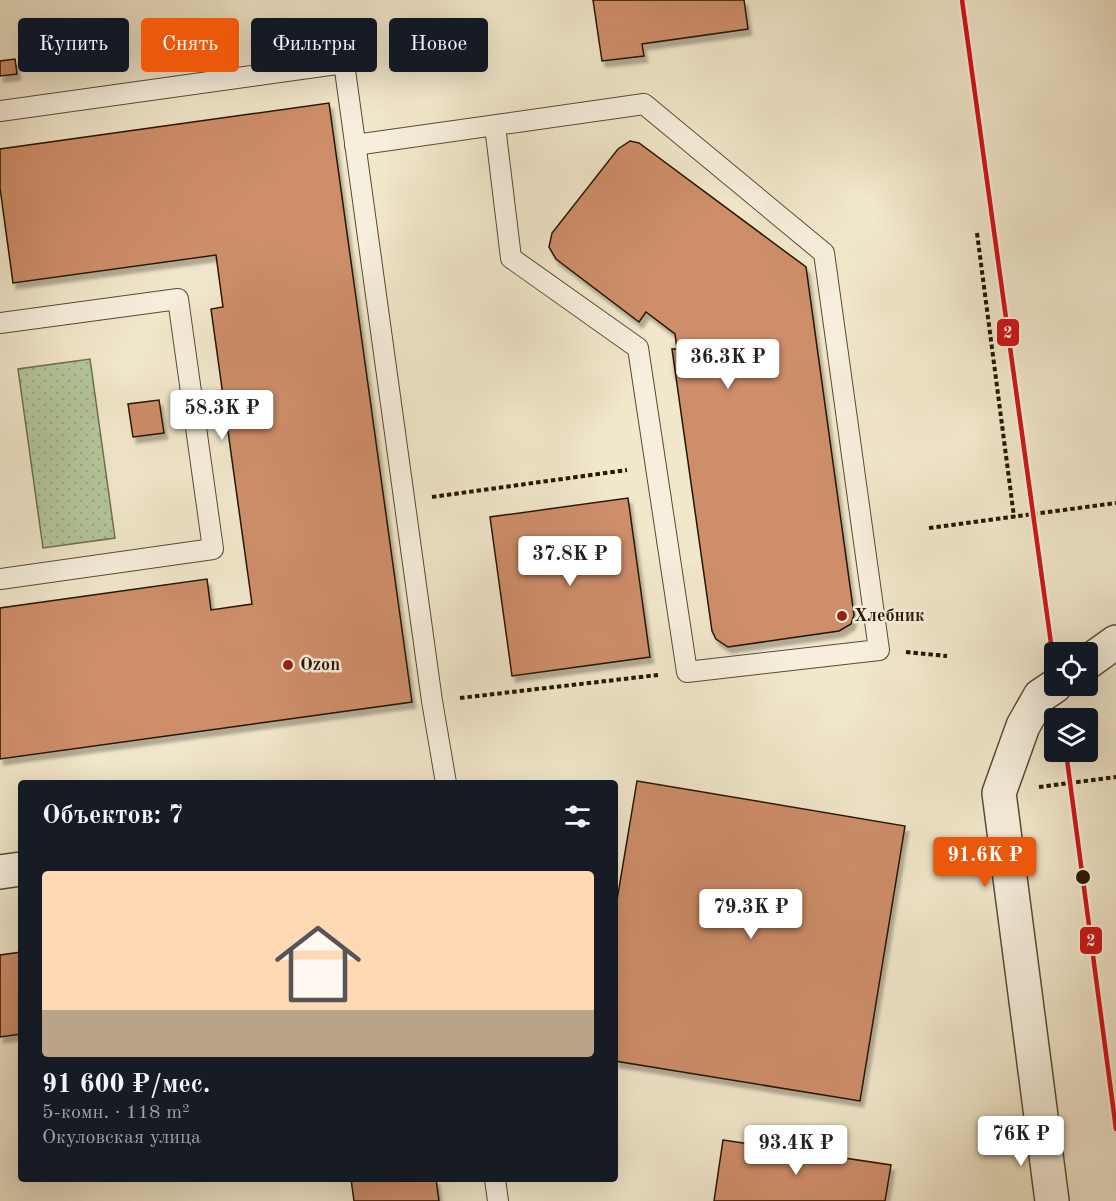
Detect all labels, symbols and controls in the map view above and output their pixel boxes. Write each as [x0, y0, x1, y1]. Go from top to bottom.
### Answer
chip: Купить [18, 18, 129, 72]
chip: Снять [141, 18, 239, 72]
chip: Фильтры [251, 18, 377, 72]
chip: Новое [389, 18, 488, 72]
line badge: 2 [996, 318, 1020, 347]
text: 2 [1003, 326, 1013, 342]
pin: 36.3K ₽ [673, 339, 783, 390]
text: 36.3K ₽ [690, 348, 766, 368]
pin: 58.3K ₽ [167, 390, 277, 441]
text: 58.3K ₽ [184, 399, 260, 419]
pin: 37.8K ₽ [515, 536, 625, 587]
text: 37.8K ₽ [532, 545, 608, 565]
place label: Хлебник [854, 607, 925, 625]
marker: Хлебник [835, 609, 849, 623]
map controls [1044, 642, 1098, 762]
button: locate [1044, 642, 1098, 696]
place label: Ozon [300, 656, 340, 674]
marker: Ozon [281, 658, 295, 672]
button: layers [1044, 708, 1098, 762]
icon: filters [561, 800, 594, 833]
text: Объектов: 7 [42, 803, 183, 829]
pin: 91.6K ₽ [930, 837, 1040, 888]
text: 91.6K ₽ [947, 846, 1023, 866]
unlabelled marker [1074, 868, 1092, 886]
pin: 79.3K ₽ [696, 889, 806, 940]
text: 79.3K ₽ [713, 898, 789, 918]
icon: home [264, 910, 372, 1018]
line badge: 2 [1079, 926, 1103, 955]
text: 2 [1086, 934, 1096, 950]
text: 91 600 ₽/мес. [42, 1072, 210, 1098]
text: 5-комн. · 118 m² [42, 1103, 190, 1123]
pin: 76K ₽ [979, 1116, 1063, 1167]
pin: 93.4K ₽ [741, 1125, 851, 1176]
text: 76K ₽ [992, 1125, 1050, 1145]
text: Окуловская улица [42, 1128, 201, 1148]
text: 93.4K ₽ [758, 1134, 834, 1154]

